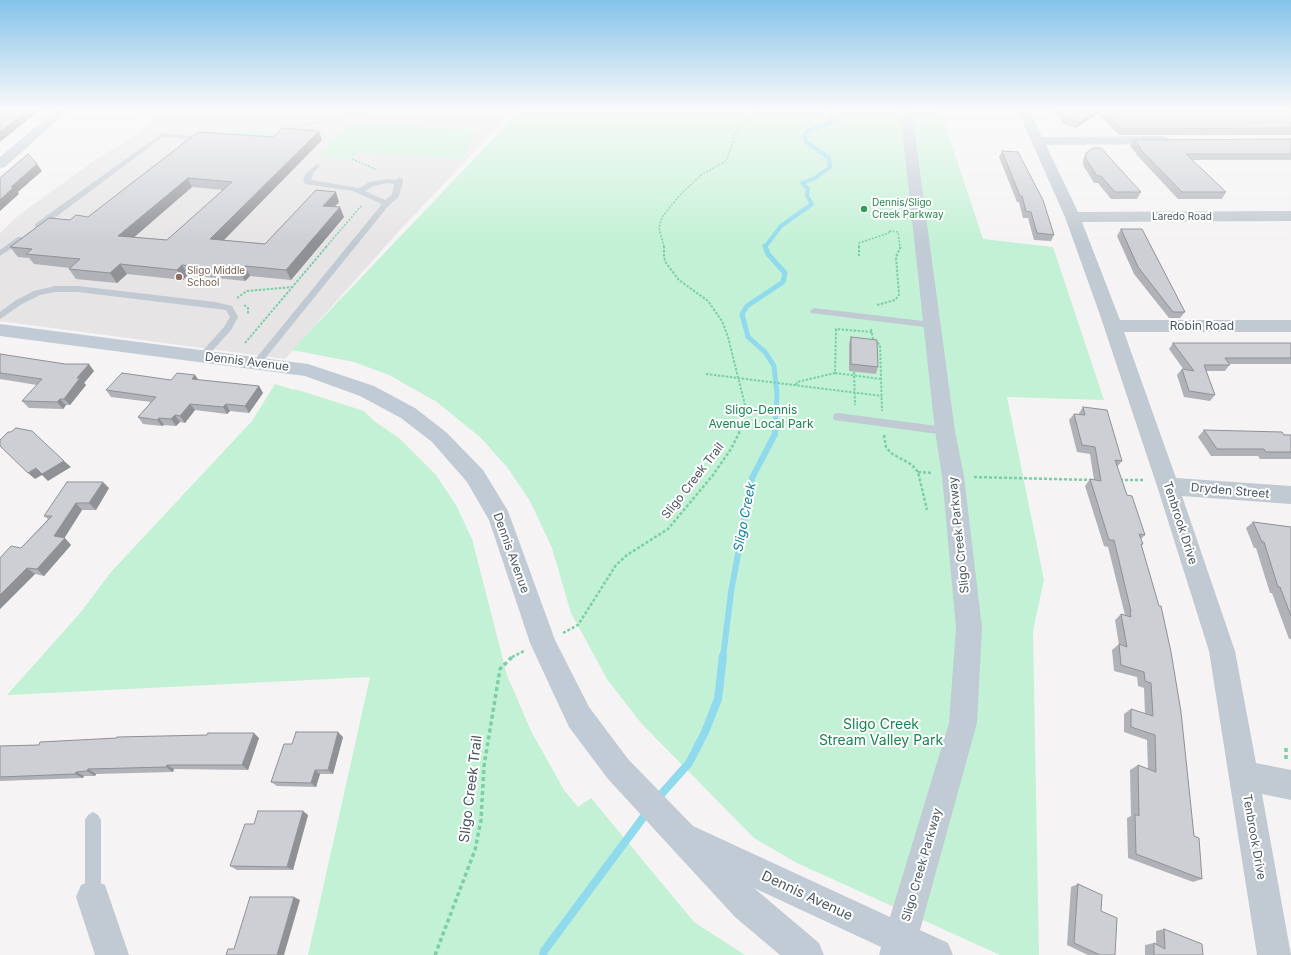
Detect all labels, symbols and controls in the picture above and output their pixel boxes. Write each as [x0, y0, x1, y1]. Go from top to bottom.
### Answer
place label: Dennis/Sligo Creek Parkway [872, 197, 944, 220]
marker: Dennis/Sligo Creek Parkway [859, 204, 869, 214]
street label: Laredo Road [1152, 211, 1212, 223]
place label: Sligo Middle School [187, 265, 245, 288]
marker: Sligo Middle School [174, 272, 184, 282]
street label: Robin Road [1170, 319, 1234, 333]
street label: Dennis Avenue [204, 350, 290, 374]
park label: Sligo-Dennis Avenue Local Park [708, 403, 814, 431]
street label: Sligo Creek Trail [659, 440, 727, 522]
street label: Sligo Creek Parkway [946, 476, 972, 594]
street label: Tenbrook Drive [1160, 480, 1200, 566]
street label: Dryden Street [1190, 480, 1270, 502]
water label: Sligo Creek [731, 481, 759, 553]
street label: Dennis Avenue [490, 511, 532, 595]
park label: Sligo Creek Stream Valley Park [819, 717, 943, 750]
street label: Sligo Creek Trail [456, 734, 486, 844]
street label: Tenbrook Drive [1239, 793, 1269, 881]
street label: Sligo Creek Parkway [899, 807, 945, 923]
street label: Dennis Avenue [759, 868, 855, 924]

